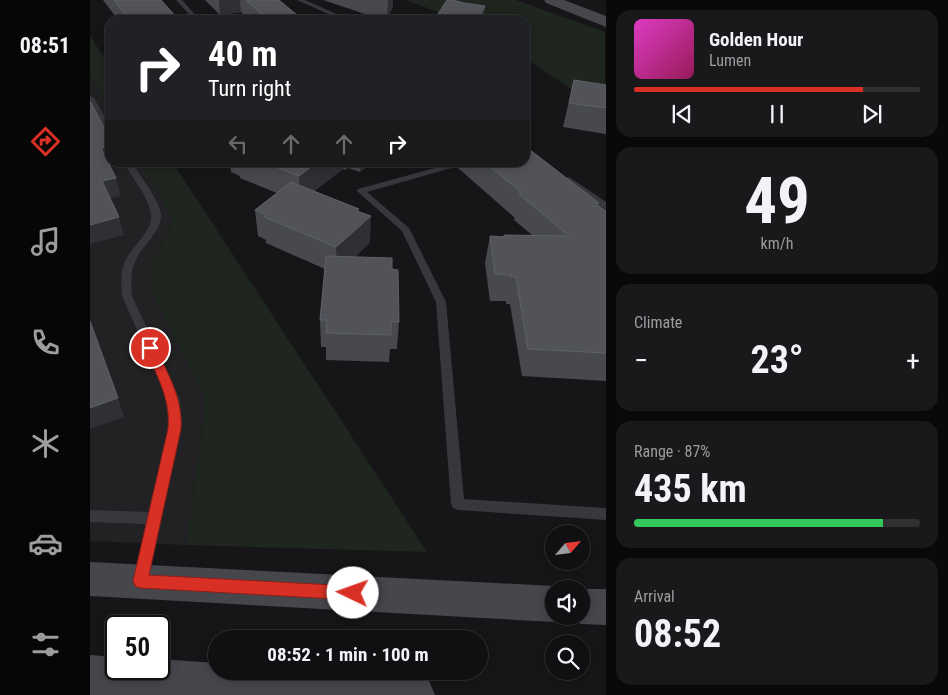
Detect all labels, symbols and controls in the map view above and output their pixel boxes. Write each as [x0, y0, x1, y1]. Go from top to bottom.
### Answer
text: Golden Hour [709, 28, 803, 51]
text: 08:51 [20, 33, 70, 58]
text: 40 m [208, 34, 277, 75]
icon: right [125, 35, 190, 100]
text: Lumen [709, 51, 751, 70]
text: Turn right [208, 76, 291, 101]
icon: previous [668, 100, 696, 128]
icon: pause [763, 100, 791, 128]
icon: next [858, 100, 886, 128]
icon: directions [28, 124, 63, 159]
icon: left [224, 130, 252, 158]
icon: ahead [277, 130, 305, 158]
icon: ahead [330, 130, 358, 158]
icon: right [383, 130, 411, 158]
text: 49 [744, 163, 810, 239]
icon: music [28, 224, 63, 259]
text: km/h [761, 234, 793, 253]
text: Climate [634, 313, 682, 332]
icon: phone [28, 325, 63, 360]
pin [129, 327, 171, 369]
icon: arrive [136, 334, 164, 362]
text: 23° [750, 338, 804, 382]
text: − [634, 344, 648, 377]
text: + [906, 344, 920, 377]
icon: climate [28, 426, 63, 461]
text: Range · 87% [634, 442, 710, 461]
text: 435 km [634, 467, 747, 511]
north arrow [545, 525, 590, 570]
map controls [545, 525, 590, 680]
icon: car [28, 526, 63, 561]
position arrow [326, 566, 378, 618]
button: sound [545, 580, 590, 625]
text: Arrival [634, 587, 675, 606]
text: 08:52 [634, 612, 721, 656]
speed limit sign: 50 [105, 615, 170, 680]
icon: filters [28, 627, 63, 662]
button: search [545, 635, 590, 680]
text: 08:52 · 1 min · 100 m [267, 643, 429, 666]

